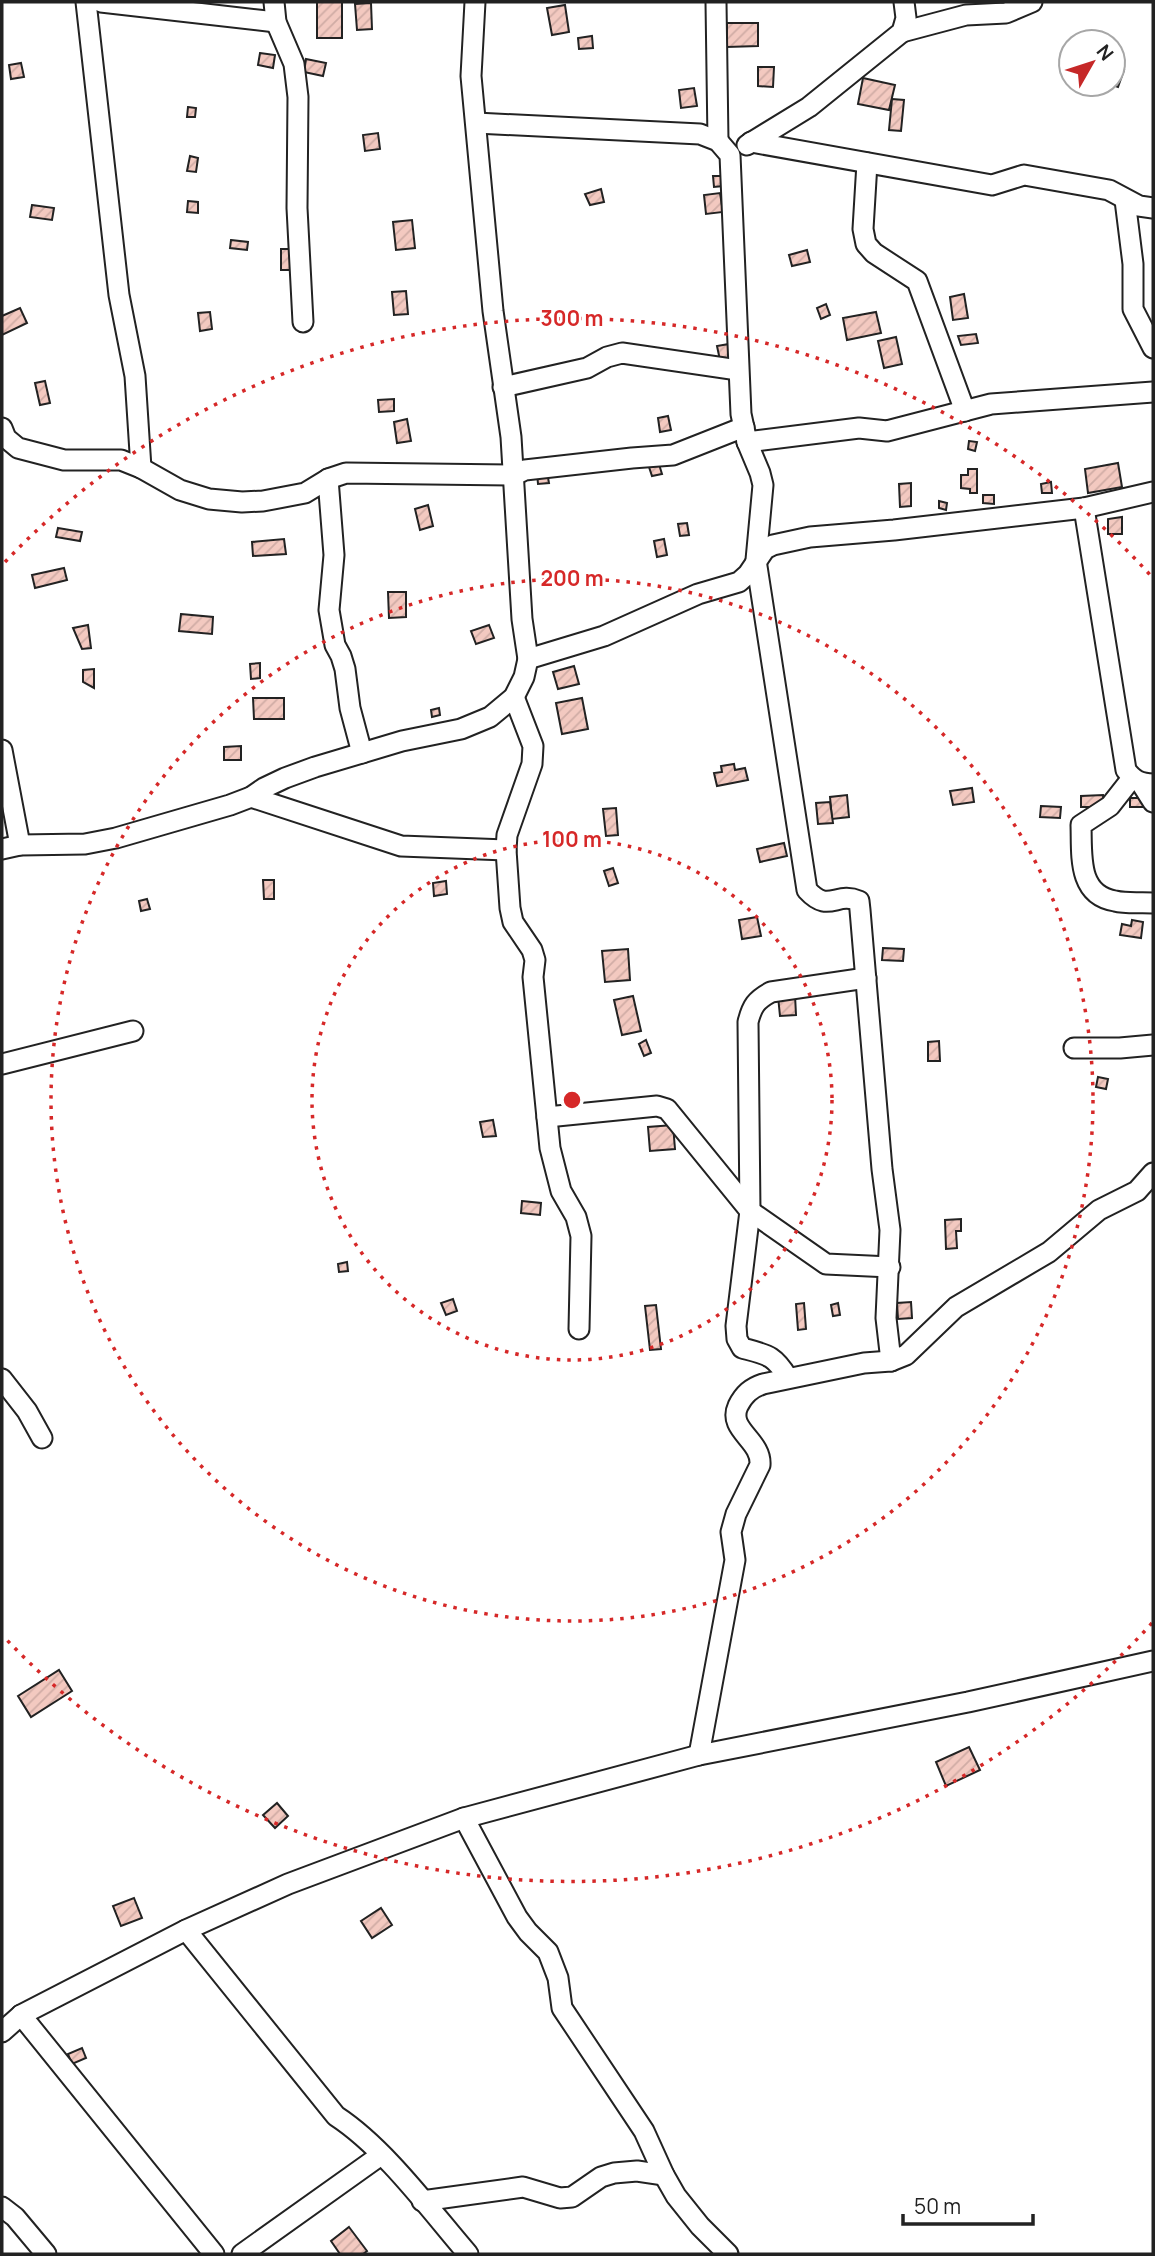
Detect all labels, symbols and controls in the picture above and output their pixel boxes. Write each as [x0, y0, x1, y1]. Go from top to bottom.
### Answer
north arrow [1057, 28, 1127, 98]
text: N [1091, 39, 1120, 66]
text: 300 m [541, 304, 603, 332]
text: 200 m [540, 564, 604, 592]
text: 100 m [542, 825, 602, 853]
centre of rings [560, 1088, 584, 1112]
scale bar [903, 2182, 1032, 2226]
text: 50 m [914, 2192, 961, 2220]

